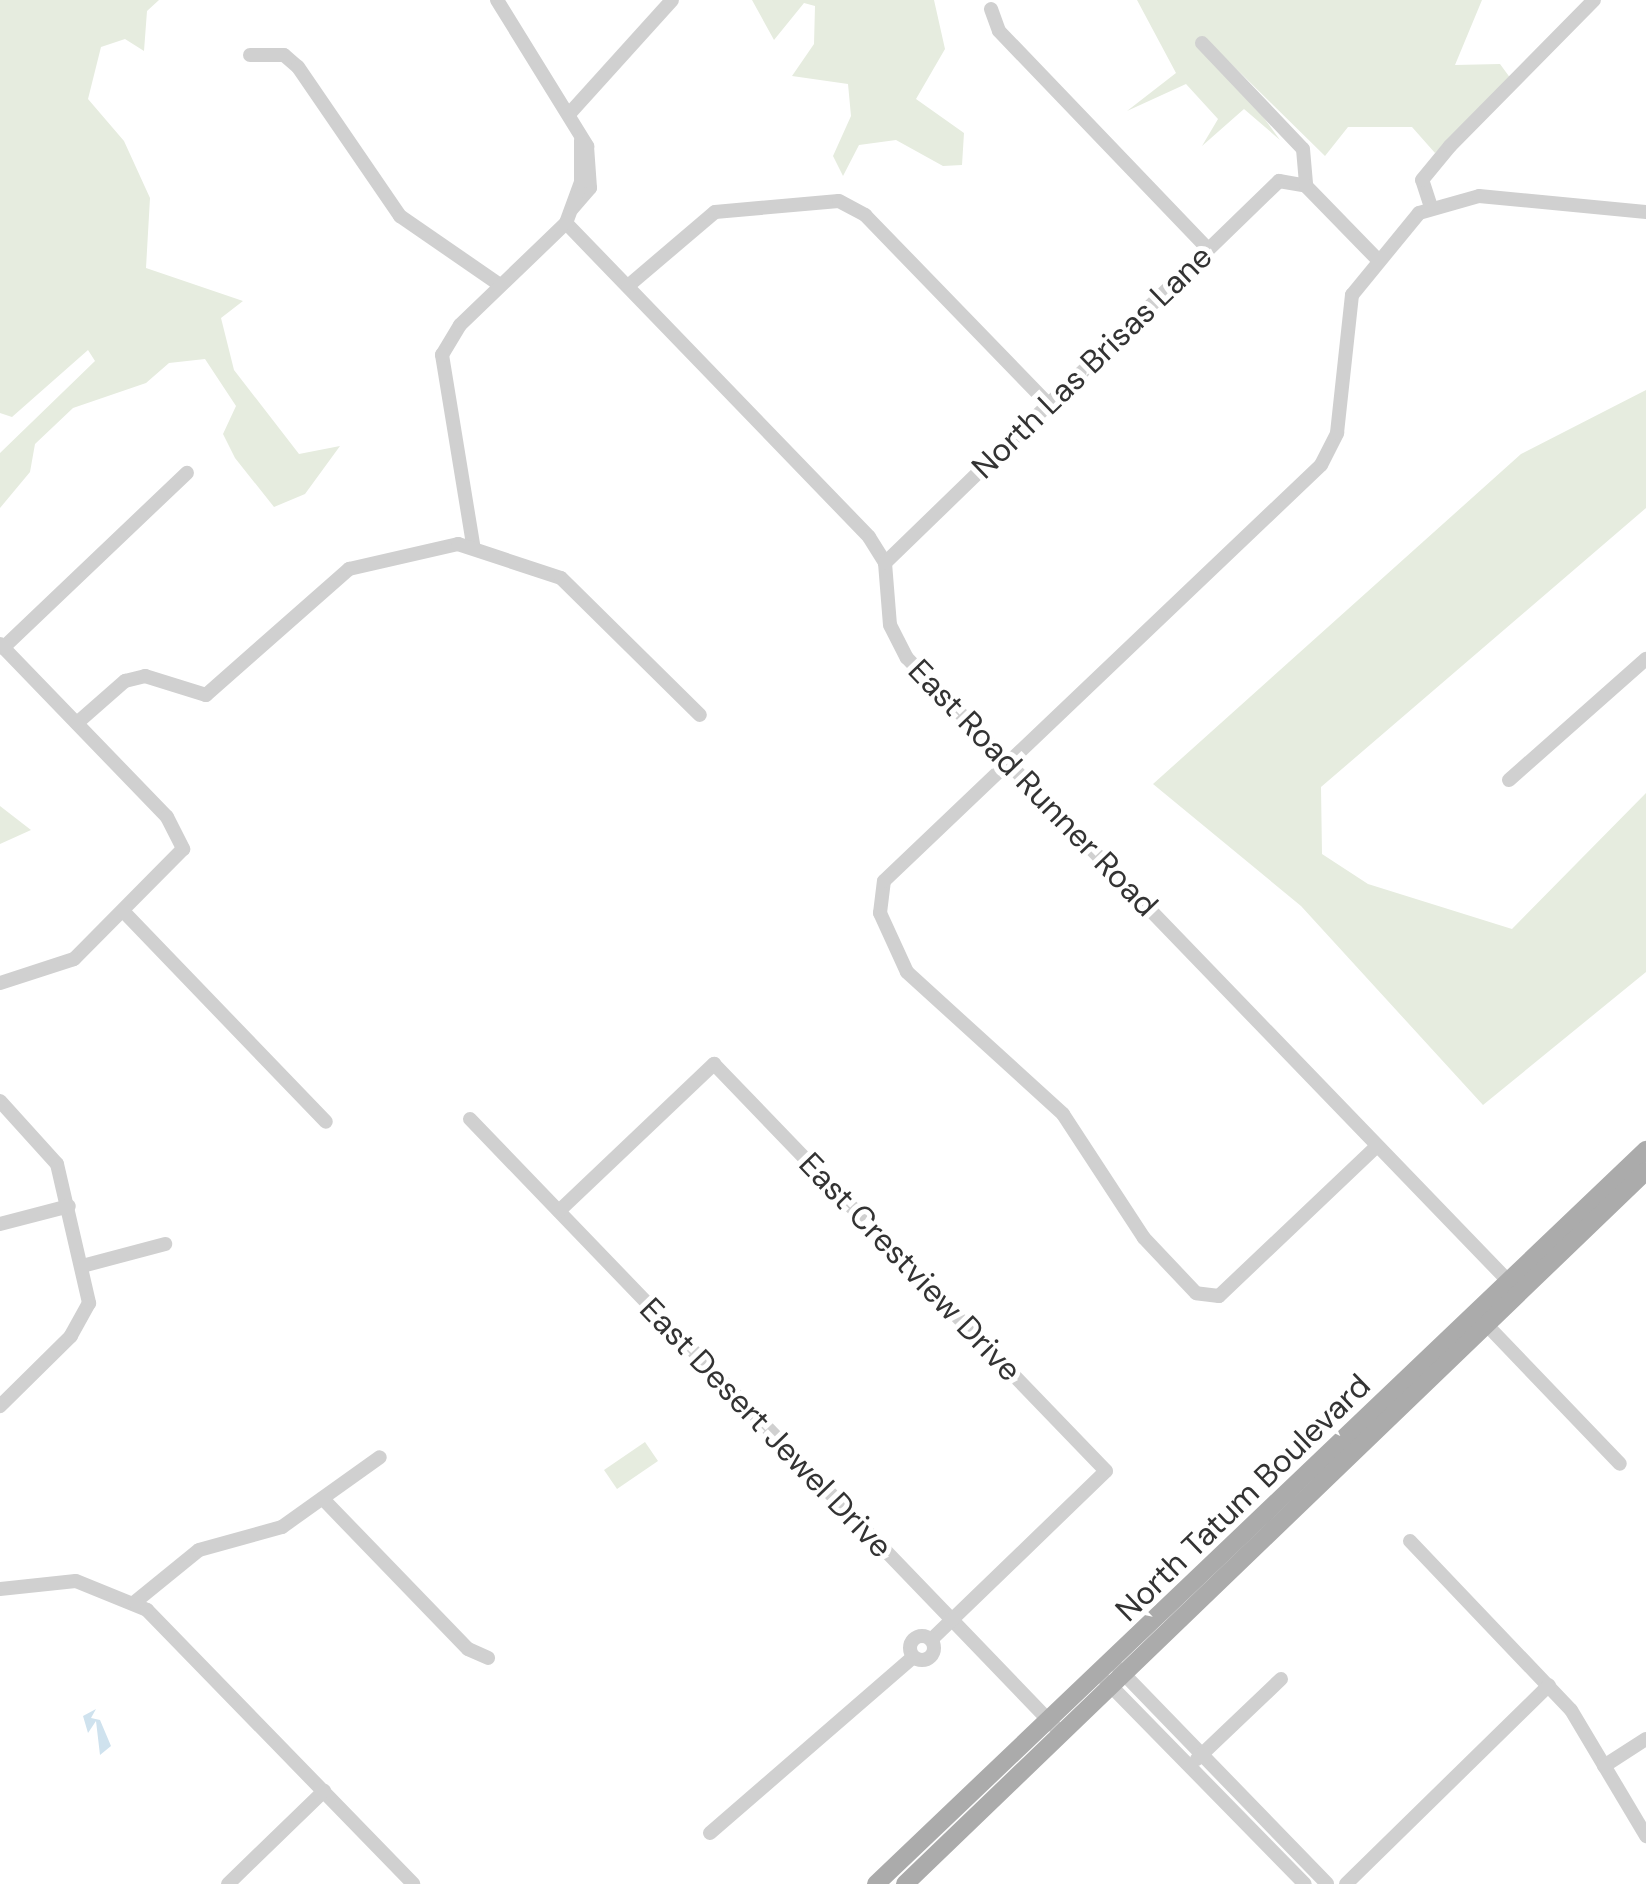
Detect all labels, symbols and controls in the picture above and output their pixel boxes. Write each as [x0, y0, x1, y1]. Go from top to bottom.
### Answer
street label: North Las Brisas Lane [964, 237, 1220, 487]
street label: East Road Runner Road [900, 652, 1166, 924]
street label: East Crestview Drive [791, 1145, 1029, 1389]
street label: East Desert Jewel Drive [632, 1290, 900, 1566]
street label: North Tatum Boulevard [1108, 1366, 1378, 1630]

